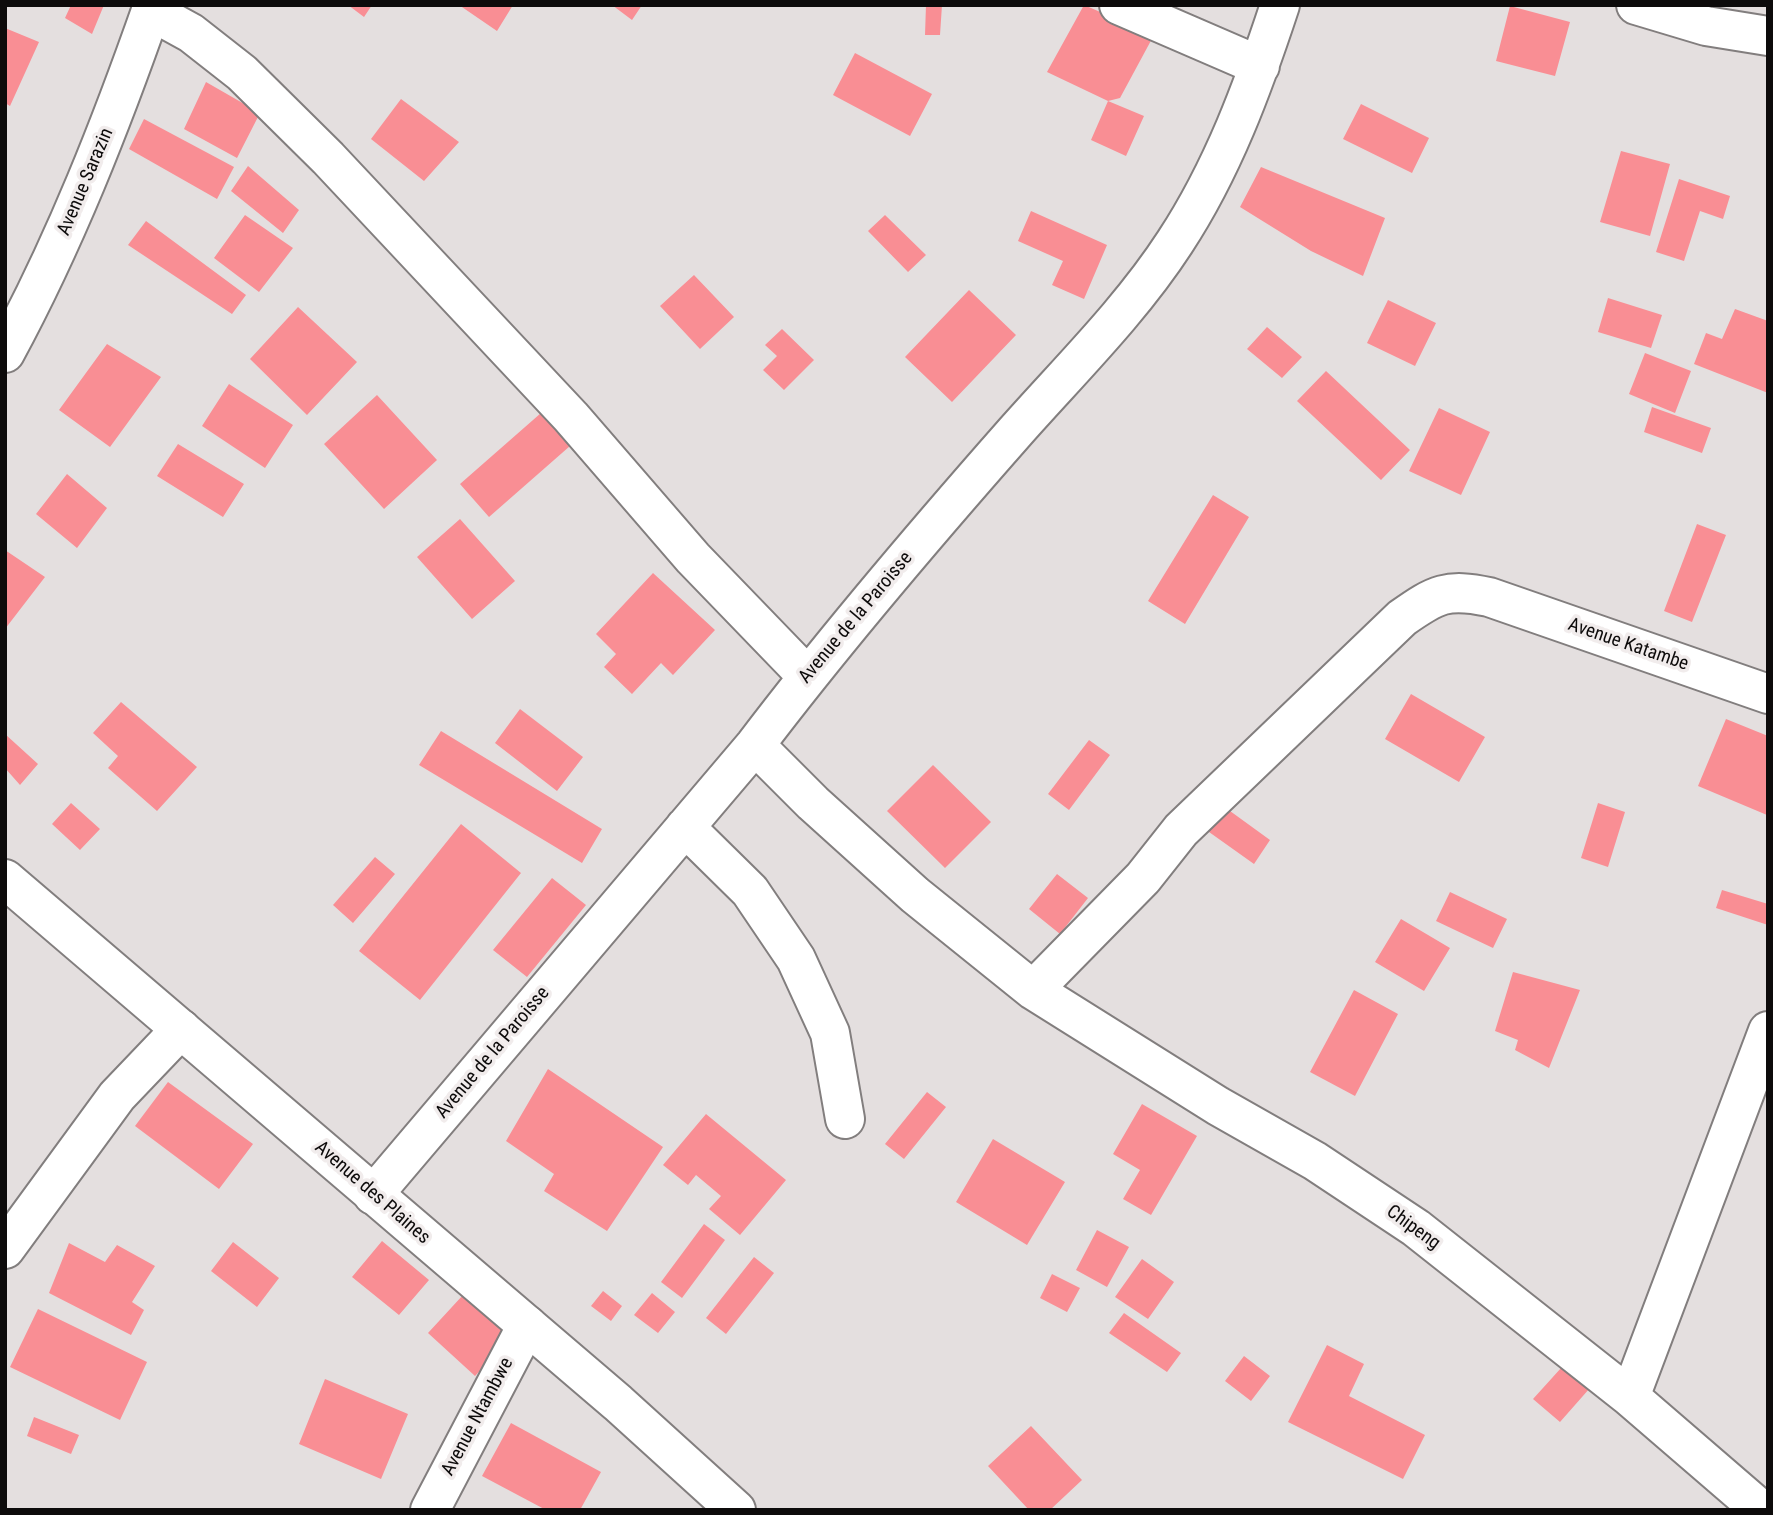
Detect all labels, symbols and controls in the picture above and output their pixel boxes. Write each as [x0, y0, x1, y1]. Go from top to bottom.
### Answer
street label: Avenue Sarazin [53, 125, 119, 239]
street label: Avenue de la Paroisse [794, 548, 918, 688]
street label: Avenue Katambe [1565, 614, 1691, 676]
street label: Avenue de la Paroisse [431, 983, 555, 1123]
street label: Avenue des Plaines [310, 1137, 434, 1249]
street label: Chipeng [1382, 1201, 1444, 1255]
street label: Avenue Ntambwe [437, 1354, 519, 1480]

